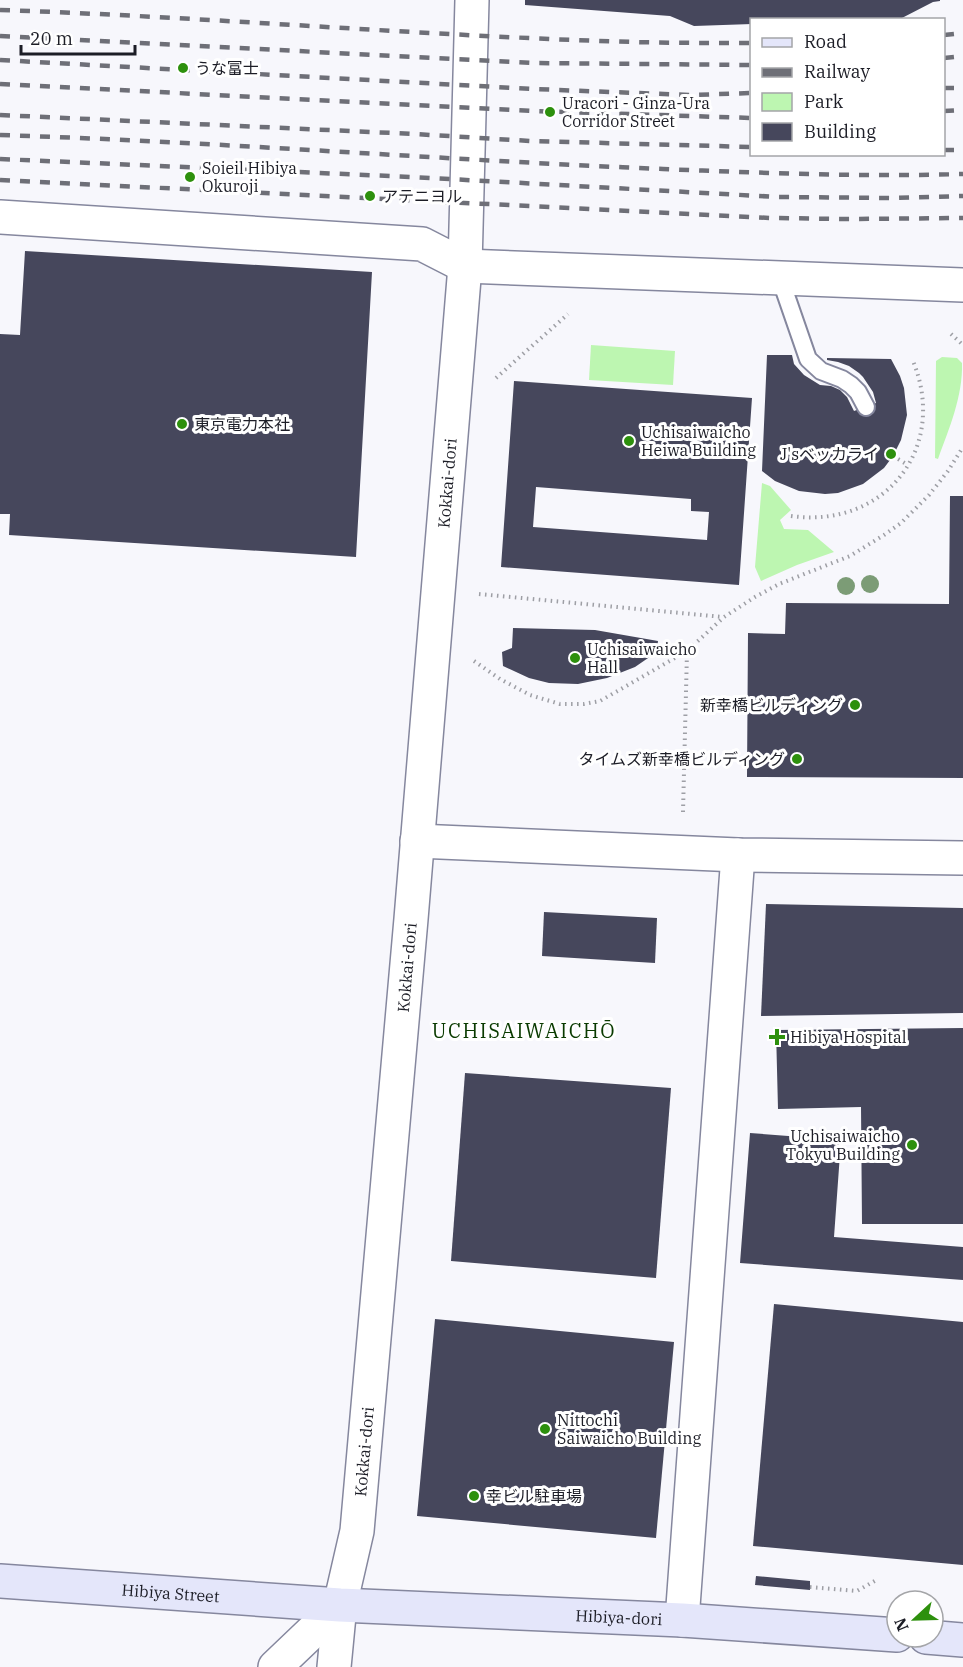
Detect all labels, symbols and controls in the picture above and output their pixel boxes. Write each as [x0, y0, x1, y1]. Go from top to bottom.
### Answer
scale bar [21, 18, 135, 56]
legend [750, 18, 945, 156]
text: 20 m [30, 27, 73, 50]
text: Road [804, 30, 847, 53]
place label: うな富士 [195, 58, 259, 78]
text: Railway [804, 60, 870, 83]
marker: うな富士 [176, 61, 190, 75]
text: Park [804, 90, 844, 113]
place label: Uracori - Ginza-Ura Corridor Street [562, 93, 710, 131]
marker: Uracori - Ginza-Ura Corridor Street [543, 105, 557, 119]
text: Building [804, 120, 876, 143]
place label: Soieil Hibiya Okuroji [202, 158, 297, 196]
marker: Soieil Hibiya Okuroji [183, 170, 197, 184]
place label: アテニヨル [382, 186, 462, 206]
marker: アテニヨル [363, 189, 377, 203]
place label: 東京電力本社 [194, 414, 290, 434]
marker: 東京電力本社 [175, 417, 189, 431]
place label: Uchisaiwaicho Heiwa Building [641, 422, 756, 460]
marker: Uchisaiwaicho Heiwa Building [622, 434, 636, 448]
street label: Kokkai-dori [433, 437, 461, 529]
place label: J'sベッカライ [780, 444, 879, 464]
marker: J'sベッカライ [884, 447, 898, 461]
place label: Uchisaiwaicho Hall [587, 639, 697, 677]
marker: Uchisaiwaicho Hall [568, 651, 582, 665]
place label: 新幸橋ビルディング [700, 695, 843, 715]
marker: 新幸橋ビルディング [848, 698, 862, 712]
place label: タイムズ新幸橋ビルディング [578, 749, 785, 769]
marker: タイムズ新幸橋ビルディング [790, 752, 804, 766]
street label: Kokkai-dori [393, 922, 421, 1013]
district label: UCHISAIWAICHŌ [432, 1017, 616, 1044]
place label: Hibiya Hospital [790, 1027, 907, 1047]
marker: Hibiya Hospital [768, 1028, 786, 1046]
place label: Uchisaiwaicho Tokyu Building [786, 1126, 900, 1164]
marker: Uchisaiwaicho Tokyu Building [905, 1138, 919, 1152]
street label: Kokkai-dori [350, 1406, 378, 1497]
place label: Nittochi Saiwaicho Building [557, 1410, 702, 1448]
marker: Nittochi Saiwaicho Building [538, 1422, 552, 1436]
place label: 幸ビル駐車場 [486, 1486, 582, 1506]
marker: 幸ビル駐車場 [467, 1489, 481, 1503]
street label: Hibiya Street [121, 1580, 221, 1606]
north arrow [885, 1589, 945, 1649]
street label: Hibiya-dori [575, 1605, 663, 1629]
text: N [889, 1615, 913, 1634]

